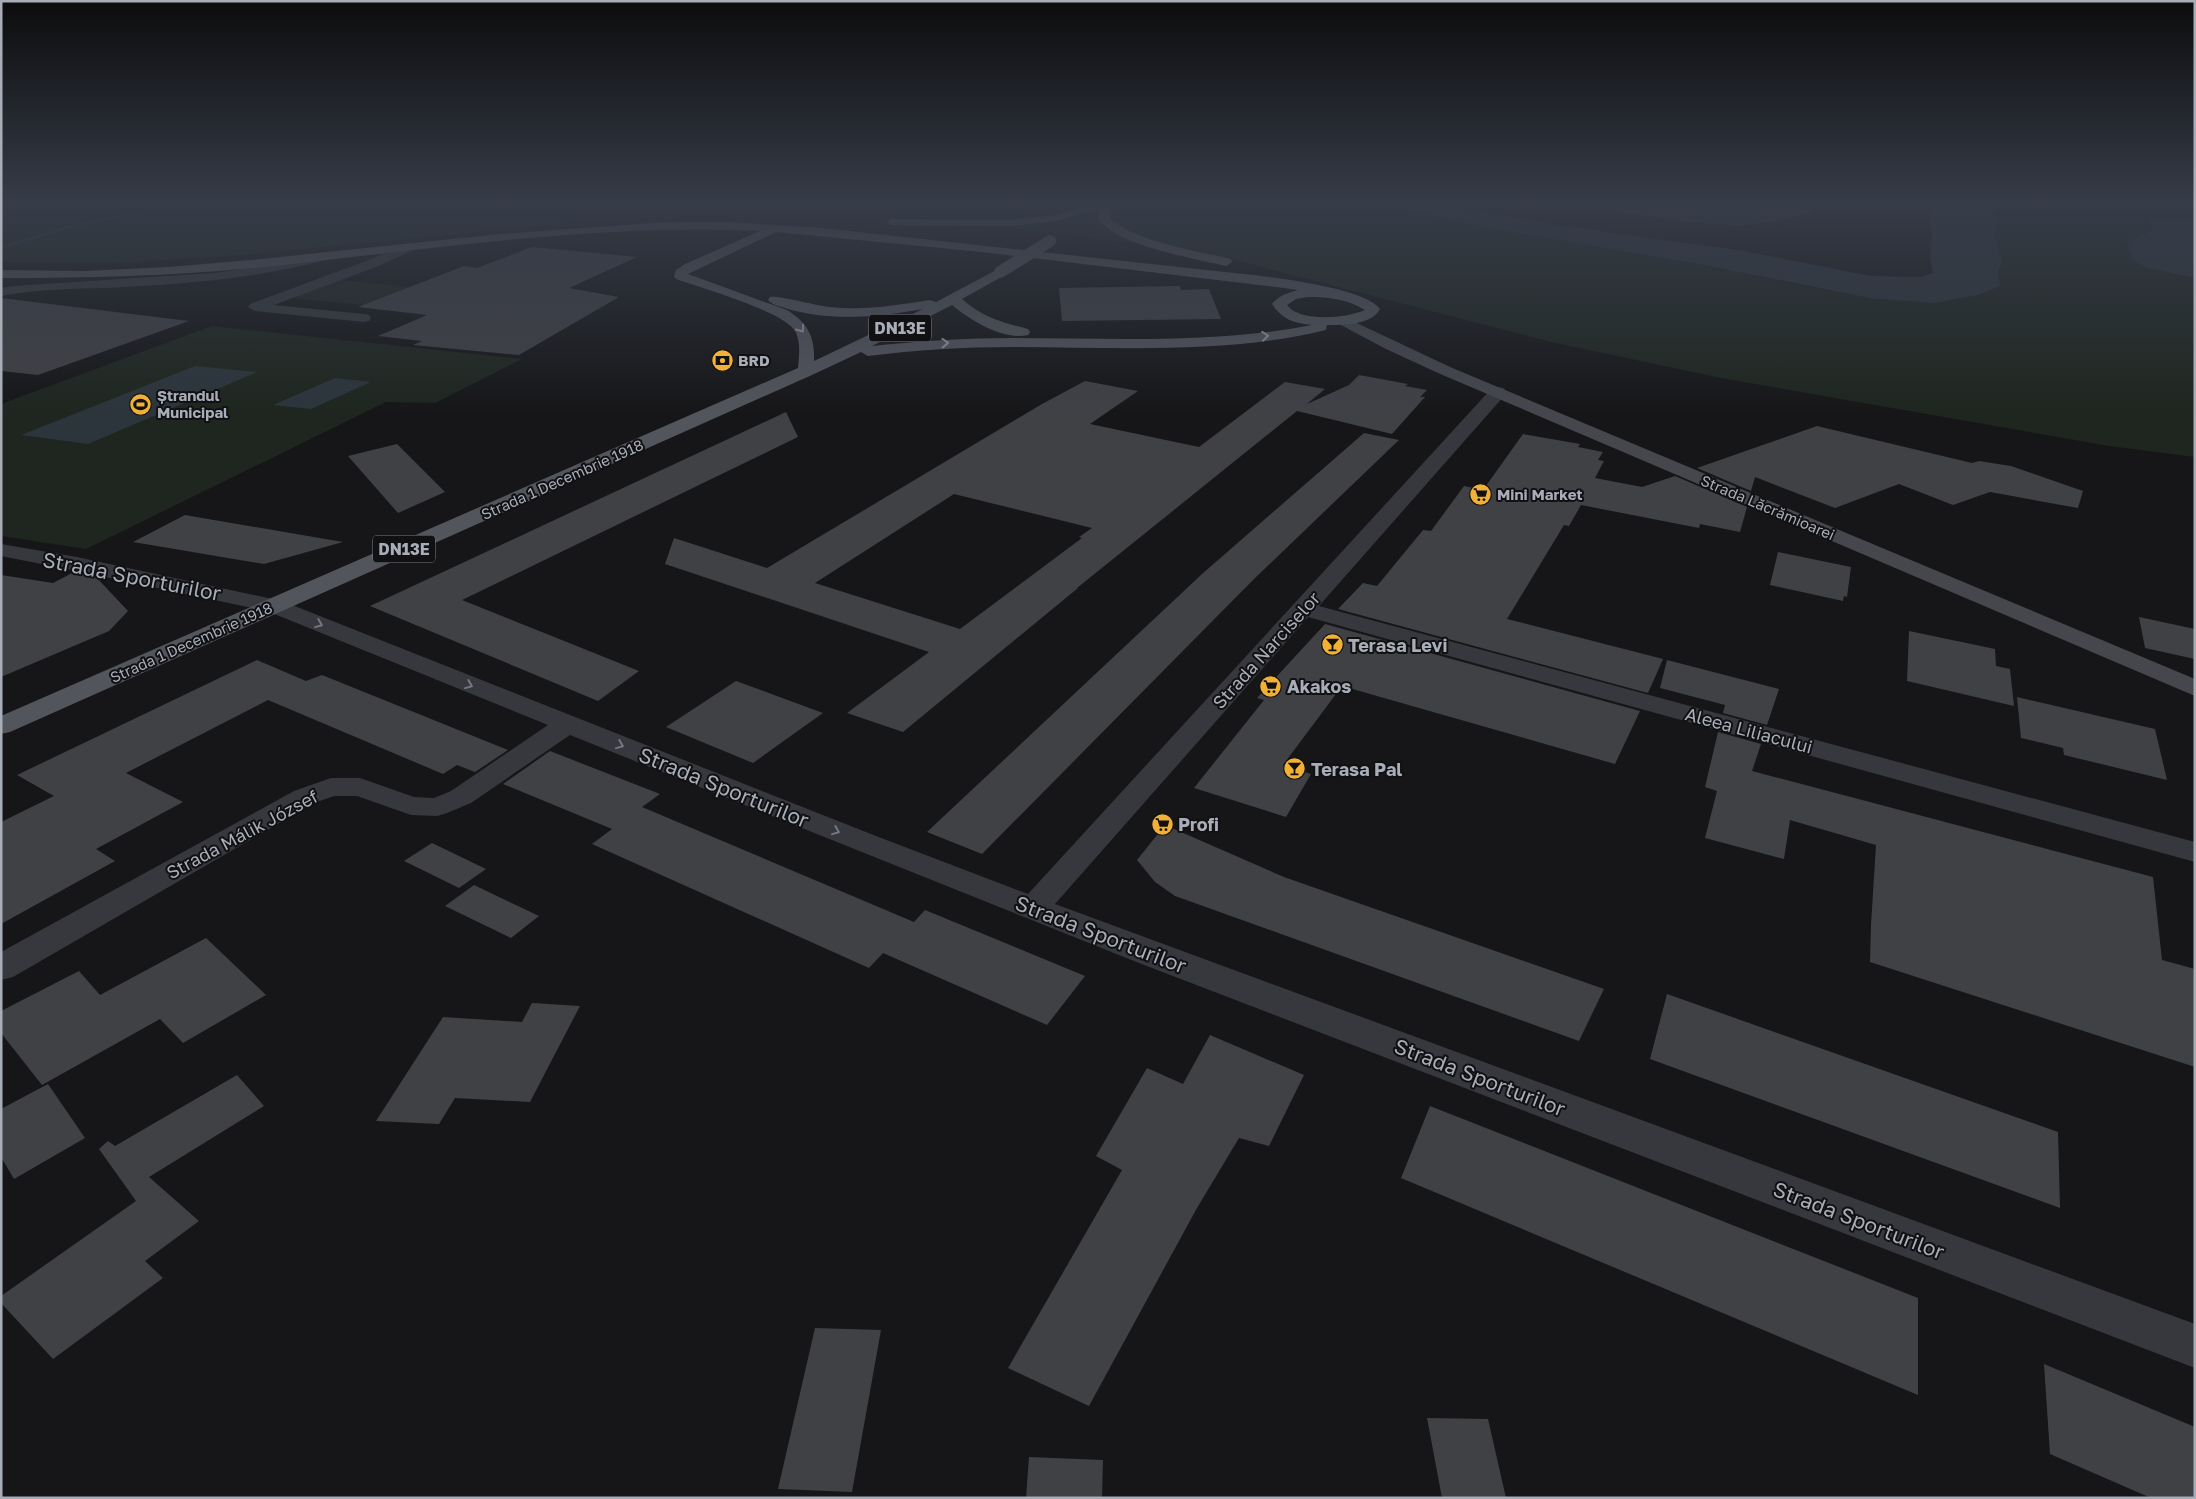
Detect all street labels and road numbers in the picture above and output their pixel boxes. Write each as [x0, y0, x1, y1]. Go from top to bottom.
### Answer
road number: DN13E [869, 314, 931, 342]
street label: Strada 1 Decembrie 1918 [478, 435, 646, 523]
street label: Strada Lăcrămioarei [1698, 471, 1838, 543]
road number: DN13E [373, 536, 435, 562]
street label: Strada Sporturilor [41, 546, 223, 606]
street label: Strada Narciselor [1208, 587, 1324, 713]
street label: Strada 1 Decembrie 1918 [107, 598, 275, 686]
street label: Aleea Liliacului [1683, 702, 1815, 758]
street label: Strada Sporturilor [635, 741, 813, 833]
street label: Strada Málik József [163, 785, 322, 883]
street label: Strada Sporturilor [1012, 889, 1190, 979]
street label: Strada Sporturilor [1391, 1032, 1569, 1122]
street label: Strada Sporturilor [1770, 1175, 1948, 1265]

